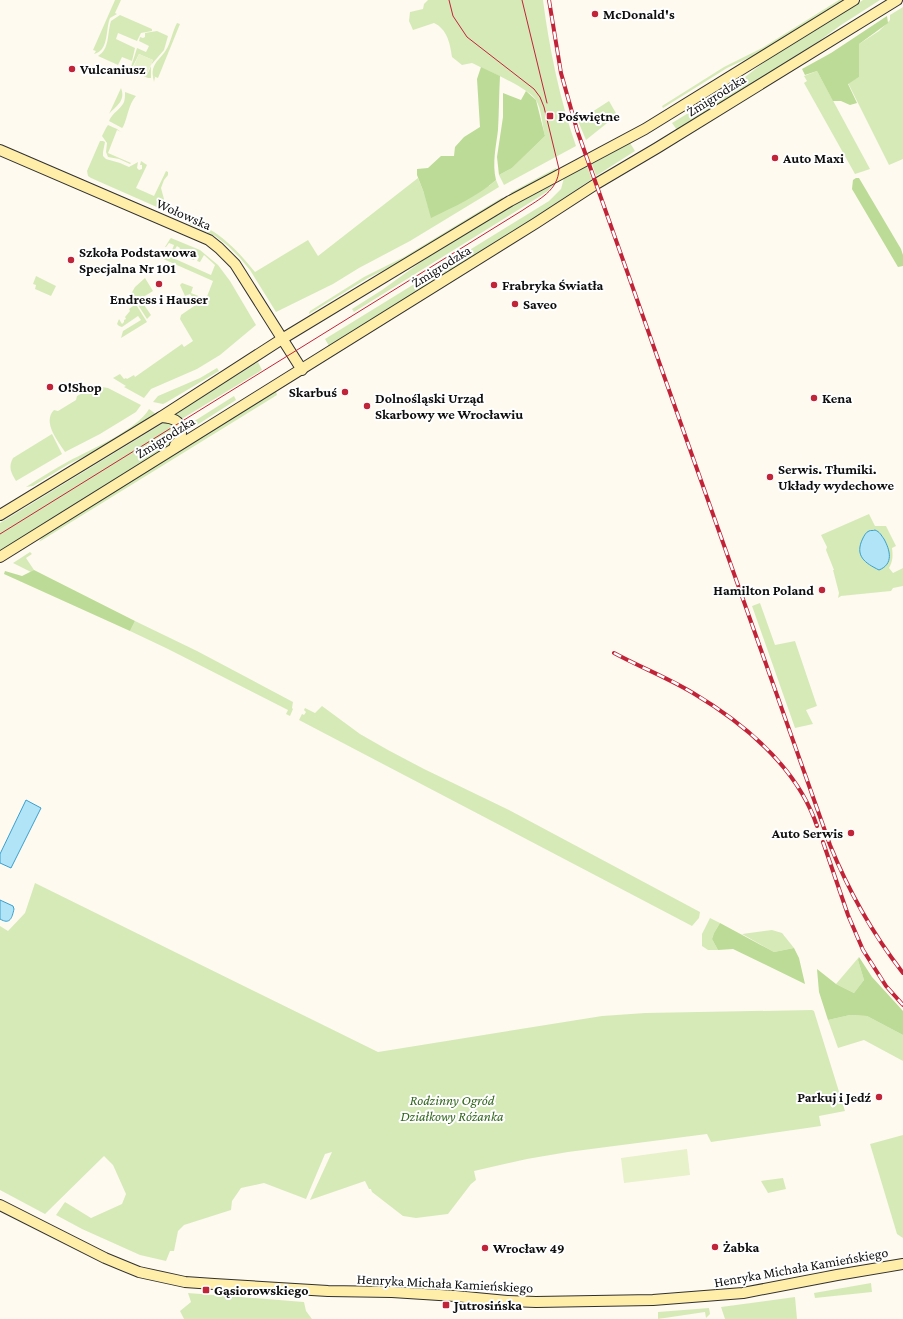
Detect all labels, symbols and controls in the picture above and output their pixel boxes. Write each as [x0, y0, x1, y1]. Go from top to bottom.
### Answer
place label: McDonald's [603, 6, 675, 22]
marker: McDonald's [590, 9, 600, 19]
place label: Vulcaniusz [79, 61, 146, 77]
marker: Vulcaniusz [67, 64, 77, 74]
street label: Żmigrodzka [683, 70, 749, 120]
place label: Poświętne [558, 108, 620, 124]
marker: Poświętne [545, 111, 555, 121]
place label: Auto Maxi [782, 150, 844, 166]
marker: Auto Maxi [770, 153, 780, 163]
street label: Wołowska [154, 195, 214, 233]
street label: Żmigrodzka [408, 241, 474, 291]
place label: Szkoła Podstawowa Specjalna Nr 101 [79, 244, 197, 277]
marker: Szkoła Podstawowa Specjalna Nr 101 [66, 255, 76, 265]
place label: Frabryka Światła [502, 277, 604, 293]
marker: Endress i Hauser [154, 279, 164, 289]
marker: Frabryka Światła [489, 280, 499, 290]
place label: Endress i Hauser [110, 291, 209, 307]
place label: Saveo [523, 296, 557, 312]
marker: Saveo [510, 299, 520, 309]
place label: O!Shop [58, 379, 102, 395]
marker: O!Shop [45, 382, 55, 392]
place label: Skarbuś [289, 384, 337, 400]
marker: Skarbuś [340, 387, 350, 397]
place label: Dolnośląski Urząd Skarbowy we Wrocławiu [375, 390, 523, 422]
place label: Kena [822, 390, 852, 406]
marker: Kena [809, 393, 819, 403]
marker: Dolnośląski Urząd Skarbowy we Wrocławiu [362, 401, 372, 411]
street label: Żmigrodzka [132, 412, 198, 462]
place label: Serwis. Tłumiki. Układy wydechowe [778, 461, 894, 493]
marker: Serwis. Tłumiki. Układy wydechowe [765, 472, 775, 482]
place label: Hamilton Poland [713, 582, 814, 598]
marker: Hamilton Poland [817, 585, 827, 595]
place label: Auto Serwis [771, 825, 843, 841]
marker: Auto Serwis [846, 828, 856, 838]
place label: Parkuj i Jedź [797, 1089, 872, 1106]
park label: Rodzinny Ogród Działkowy Różanka [400, 1092, 504, 1124]
marker: Parkuj i Jedź [874, 1092, 884, 1102]
place label: Żabka [723, 1239, 760, 1255]
place label: Wrocław 49 [492, 1240, 565, 1256]
marker: Żabka [710, 1242, 720, 1252]
marker: Wrocław 49 [480, 1243, 490, 1253]
street label: Henryka Michała Kamieńskiego [713, 1244, 889, 1290]
street label: Henryka Michała Kamieńskiego [356, 1270, 534, 1296]
place label: Gąsiorowskiego [214, 1282, 309, 1298]
marker: Gąsiorowskiego [201, 1285, 211, 1295]
place label: Jutrosińska [452, 1297, 522, 1313]
marker: Jutrosińska [441, 1300, 451, 1310]

